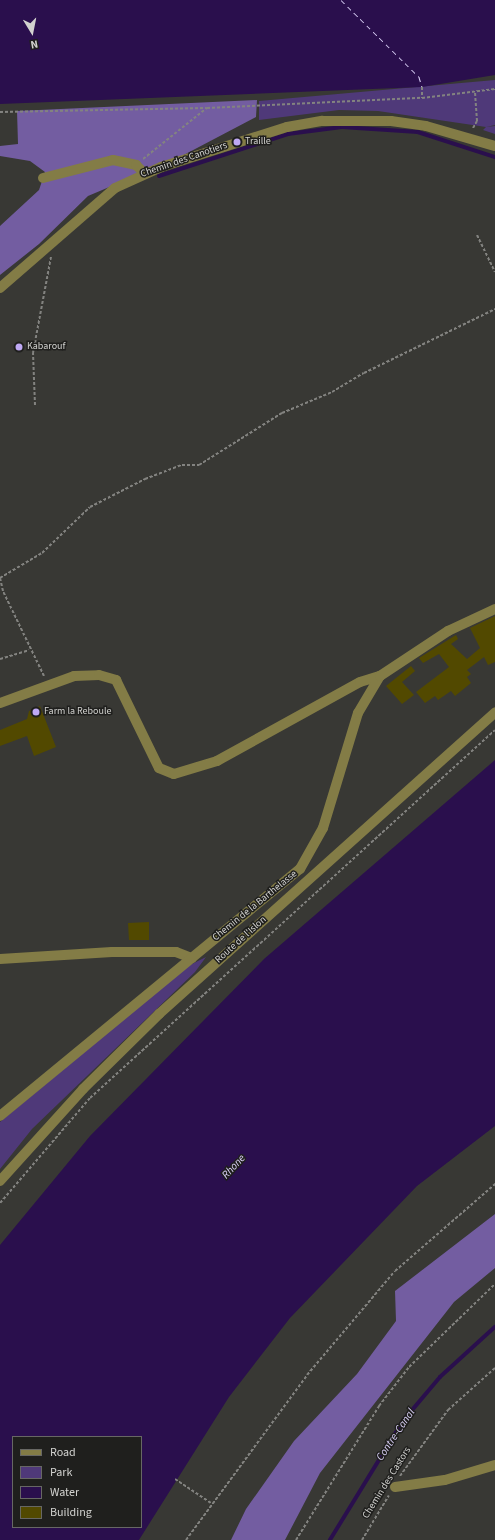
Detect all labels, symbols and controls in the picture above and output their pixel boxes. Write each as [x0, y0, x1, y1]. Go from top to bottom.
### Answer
north arrow [12, 12, 52, 52]
text: N [29, 36, 39, 52]
place label: Traille [245, 136, 271, 148]
marker: Traille [232, 137, 242, 147]
street label: Chemin des Canotiers [139, 140, 229, 180]
place label: Kabarouf [27, 341, 65, 353]
marker: Kabarouf [14, 342, 24, 352]
place label: Farm la Reboule [44, 706, 111, 718]
marker: Farm la Reboule [31, 707, 41, 717]
street label: Chemin de la Barthelasse [210, 868, 300, 944]
street label: Route de l'Islon [213, 914, 269, 966]
water label: Rhone [219, 1152, 249, 1182]
water label: Contre-Canal [374, 1407, 418, 1463]
legend [12, 1436, 142, 1528]
text: Road [50, 1444, 76, 1461]
street label: Chemin des Castors [360, 1445, 414, 1521]
text: Park [50, 1464, 72, 1481]
text: Water [50, 1484, 79, 1501]
text: Building [50, 1504, 92, 1521]

